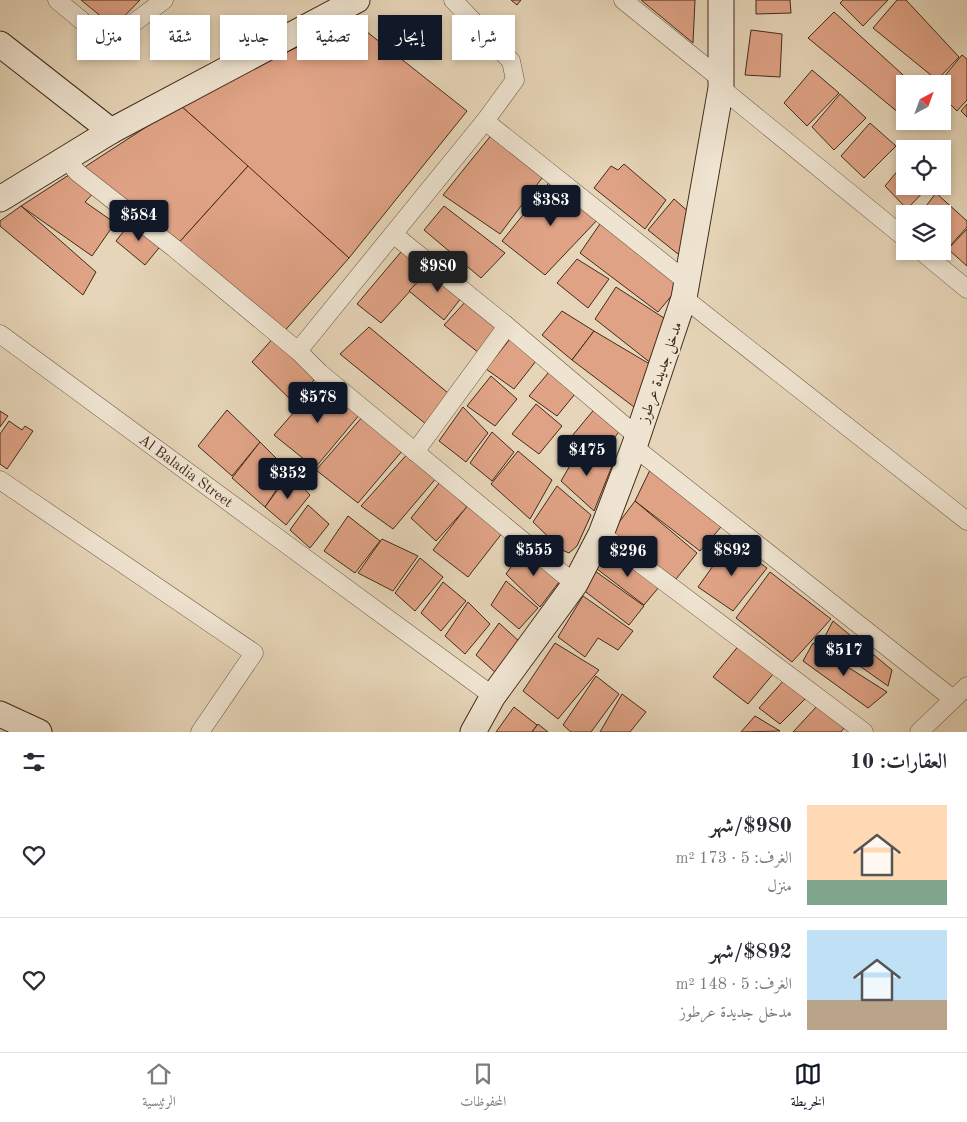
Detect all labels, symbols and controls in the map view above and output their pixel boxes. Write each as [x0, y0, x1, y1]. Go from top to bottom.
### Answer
chip: منزل [77, 15, 140, 60]
chip: شقة [150, 15, 210, 60]
chip: جديد [220, 15, 287, 60]
chip: تصفية [297, 15, 368, 60]
chip: إيجار [378, 15, 442, 60]
chip: شراء [452, 15, 515, 60]
north arrow [896, 75, 951, 130]
map controls [896, 75, 951, 260]
button: locate [896, 140, 951, 195]
pin: $383 [521, 184, 581, 227]
text: $383 [532, 193, 570, 209]
pin: $584 [109, 200, 169, 242]
button: layers [896, 205, 951, 260]
text: $584 [120, 208, 158, 224]
pin: $980 [408, 250, 468, 293]
text: $980 [419, 259, 457, 275]
street label: مدخل جديدة عرطوز [637, 320, 688, 427]
pin: $578 [288, 382, 348, 424]
text: $578 [299, 390, 337, 406]
street label: Al Baladia Street [136, 433, 235, 511]
pin: $475 [557, 434, 617, 477]
text: $475 [568, 443, 606, 459]
pin: $352 [258, 458, 318, 500]
text: $352 [269, 466, 307, 482]
pin: $555 [504, 534, 564, 577]
pin: $892 [702, 534, 762, 577]
pin: $296 [598, 536, 658, 578]
text: $555 [515, 543, 553, 559]
text: $892 [713, 543, 751, 559]
text: $296 [609, 544, 647, 560]
pin: $517 [814, 634, 874, 677]
text: $517 [825, 643, 863, 659]
icon: filters [20, 748, 48, 776]
text: العقارات: 10 [850, 752, 947, 773]
text: $980/شهر [710, 816, 792, 837]
icon: home [847, 825, 907, 885]
icon: heart [20, 841, 48, 869]
text: الغرف: 5 · 173 m² [676, 851, 792, 867]
text: منزل [767, 879, 792, 895]
text: $892/شهر [710, 942, 792, 963]
icon: home [847, 950, 907, 1010]
icon: heart [20, 966, 48, 994]
text: الغرف: 5 · 148 m² [676, 977, 792, 993]
text: مدخل جديدة عرطوز [680, 1005, 792, 1021]
tab: الرئيسية [142, 1060, 176, 1115]
tab: المحفوظات [460, 1060, 506, 1115]
tab: الخريطة [791, 1060, 825, 1115]

